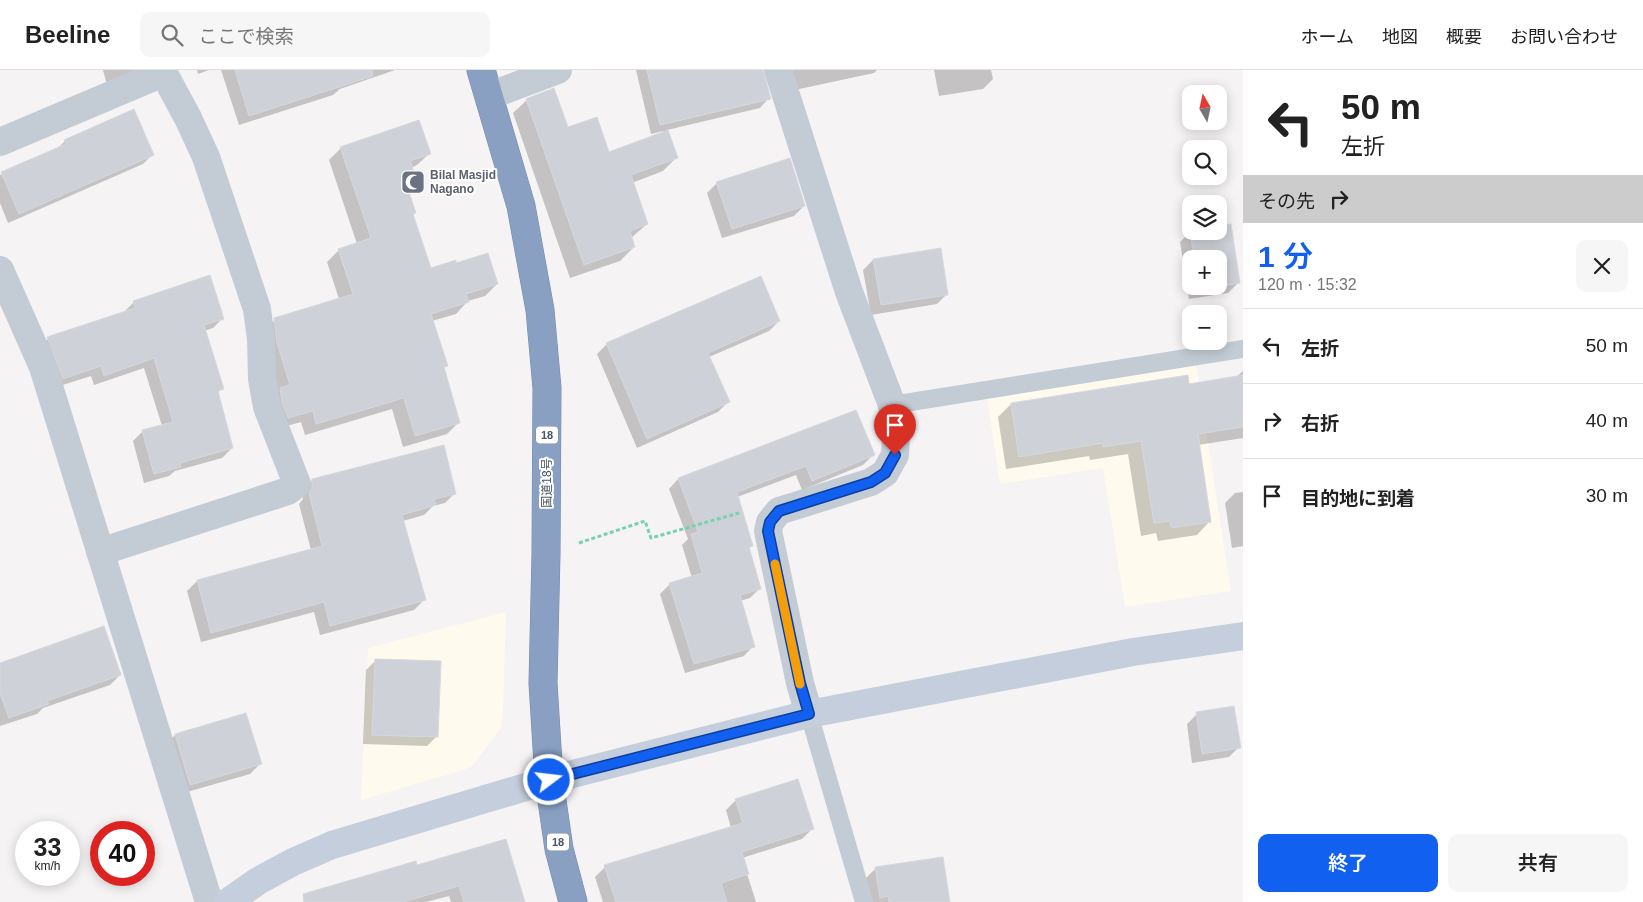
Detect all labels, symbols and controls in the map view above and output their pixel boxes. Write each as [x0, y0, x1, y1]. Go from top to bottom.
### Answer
search box [140, 12, 490, 57]
text: Beeline [25, 21, 110, 48]
icon: search [158, 21, 186, 49]
text: ここで検索 [198, 26, 293, 47]
text: ホーム [1301, 27, 1354, 47]
text: 地図 [1382, 27, 1418, 47]
text: 概要 [1446, 27, 1482, 47]
text: お問い合わせ [1510, 27, 1618, 47]
north arrow [1182, 85, 1228, 130]
map controls [1182, 85, 1227, 350]
text: 50 m [1341, 87, 1421, 126]
icon: left [1258, 90, 1323, 155]
text: 左折 [1341, 134, 1385, 159]
button: search [1182, 140, 1227, 185]
place label: Bilal Masjid Nagano [430, 168, 496, 196]
mosque icon: Bilal Masjid Nagano [400, 169, 426, 195]
icon: right [1325, 185, 1353, 213]
text: その先 [1258, 191, 1315, 212]
button: layers [1182, 195, 1227, 240]
text: 1 分 [1258, 240, 1313, 273]
button: close [1576, 240, 1628, 292]
button: + [1182, 250, 1227, 295]
text: 120 m · 15:32 [1258, 276, 1357, 293]
button: − [1182, 305, 1227, 350]
icon: left [1258, 332, 1286, 360]
text: 50 m [1586, 335, 1628, 356]
text: 左折 [1301, 338, 1339, 359]
pin [874, 404, 916, 455]
icon: right [1258, 407, 1286, 435]
text: 40 m [1586, 410, 1628, 431]
icon: arrive [881, 411, 909, 439]
text: 右折 [1301, 413, 1339, 434]
road number: 18 [536, 426, 558, 444]
street label: 国道18号 [540, 458, 554, 508]
icon: arrive [1258, 482, 1286, 510]
text: 30 m [1586, 485, 1628, 506]
text: 目的地に到着 [1301, 488, 1415, 509]
position arrow [522, 753, 574, 805]
speed limit sign: 40 [90, 821, 155, 886]
text: 33 [34, 833, 61, 861]
road number: 18 [547, 834, 569, 850]
button: 終了 [1258, 834, 1438, 892]
button: 共有 [1448, 834, 1628, 892]
text: km/h [34, 859, 61, 873]

